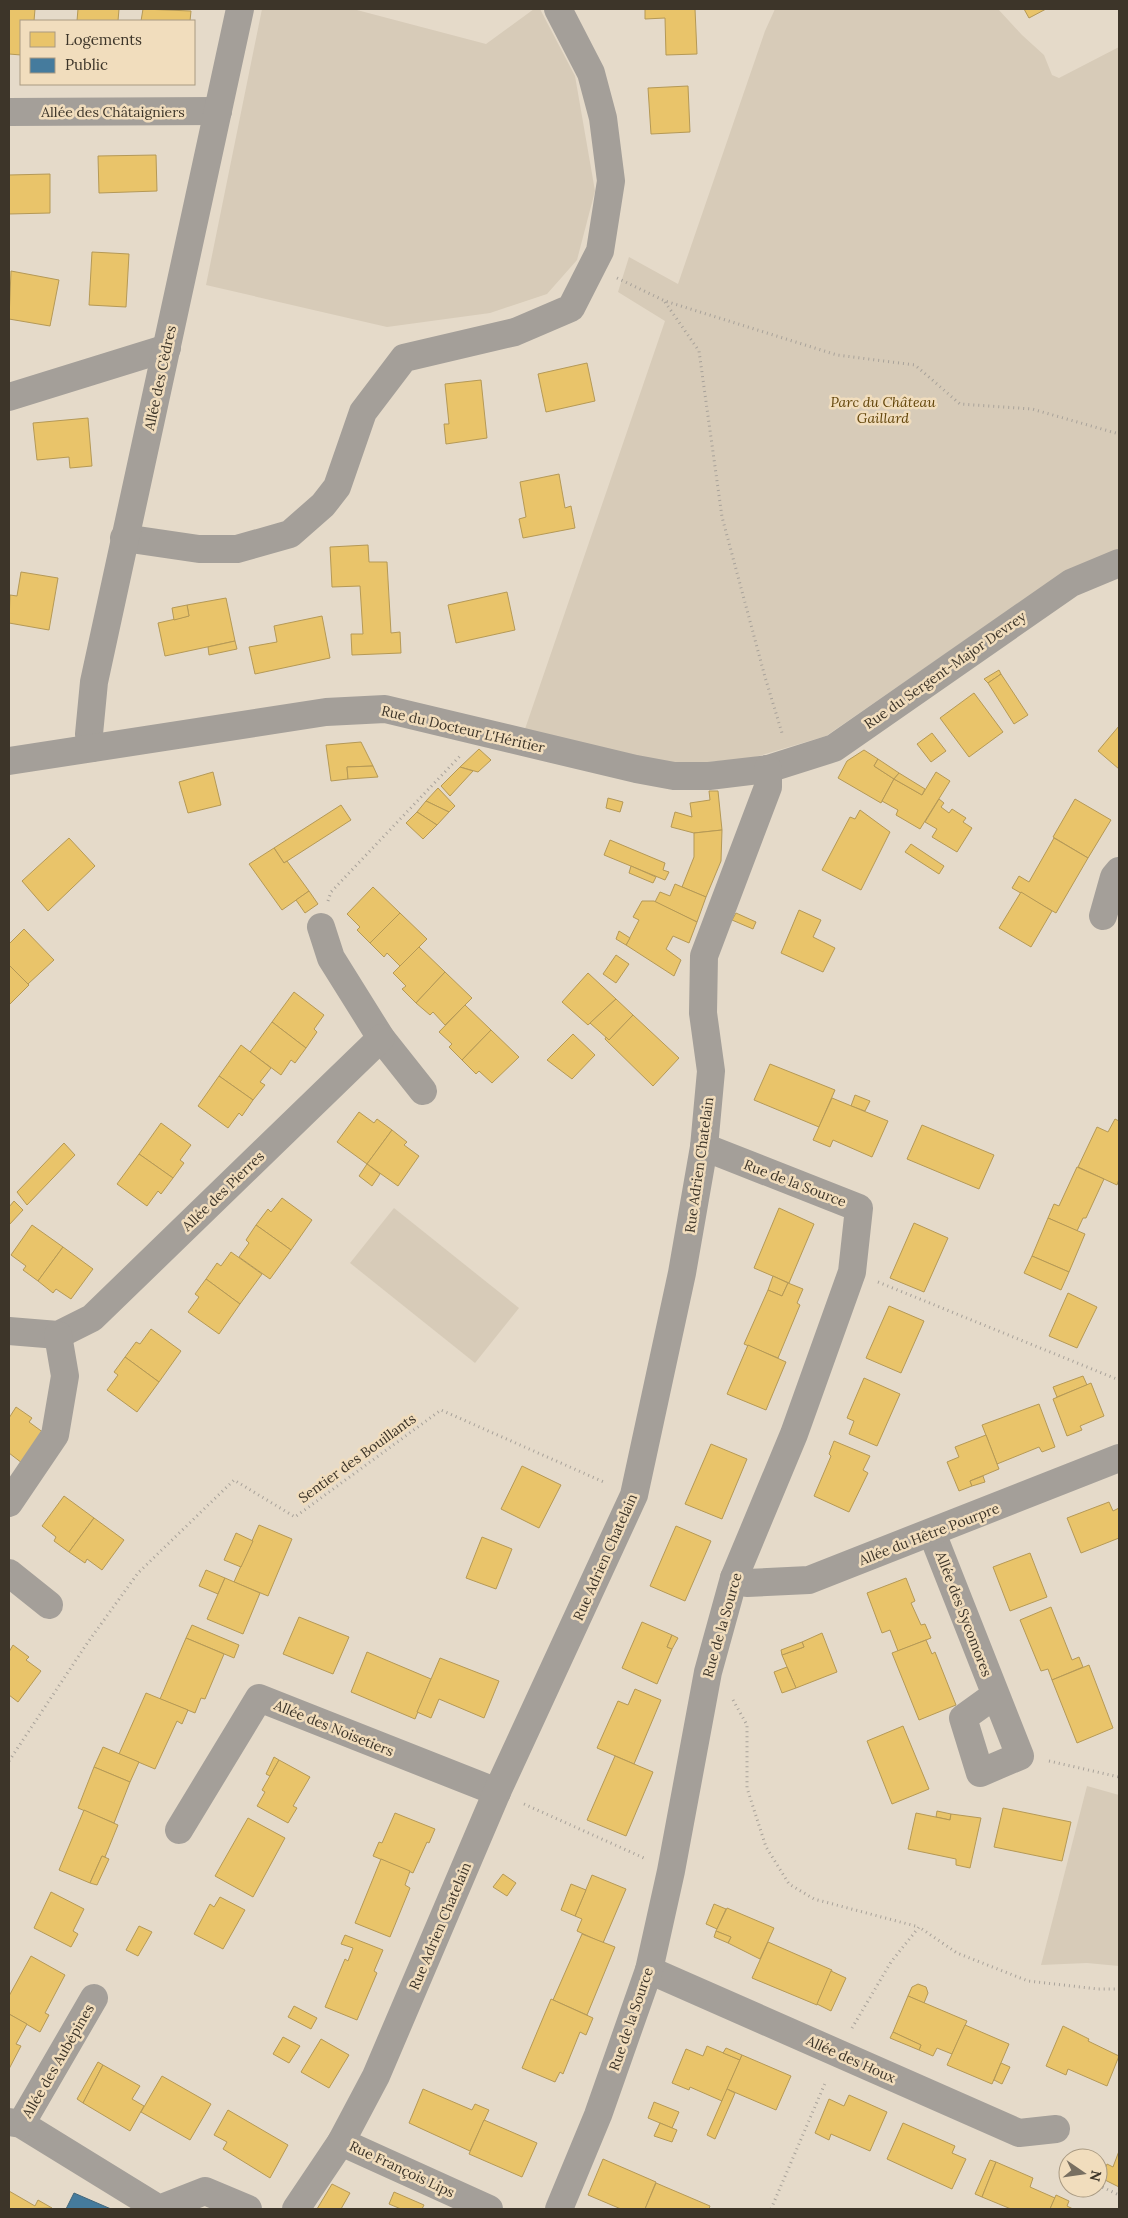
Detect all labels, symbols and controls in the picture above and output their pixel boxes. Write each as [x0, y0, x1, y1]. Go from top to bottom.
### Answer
legend [20, 20, 195, 85]
text: Logements [65, 30, 142, 49]
text: Public [65, 55, 108, 74]
street label: Allée des Châtaigniers [40, 103, 185, 121]
street label: Allée des Cèdres [140, 324, 180, 433]
park label: Parc du Château Gaillard [830, 393, 936, 427]
street label: Rue du Sergent-Major Devrey [861, 607, 1030, 733]
street label: Rue du Docteur L'Héritier [380, 701, 546, 757]
street label: Rue Adrien Chatelain [681, 1095, 718, 1234]
street label: Allée des Pierres [177, 1147, 268, 1235]
street label: Rue de la Source [741, 1155, 849, 1211]
street label: Sentier des Bouillants [295, 1409, 419, 1507]
street label: Rue Adrien Chatelain [569, 1490, 641, 1623]
street label: Allée du Hêtre Pourpre [855, 1499, 1002, 1569]
street label: Allée des Sycomores [931, 1548, 996, 1679]
street label: Rue de la Source [698, 1570, 746, 1679]
street label: Allée des Noisetiers [271, 1695, 396, 1760]
street label: Rue Adrien Chatelain [405, 1859, 475, 1993]
street label: Rue de la Source [605, 1965, 657, 2073]
street label: Allée des Aubépines [17, 2001, 98, 2122]
street label: Allée des Houx [803, 2031, 899, 2087]
street label: Rue François Lips [346, 2137, 458, 2201]
north arrow [1058, 2148, 1108, 2198]
text: N [1086, 2169, 1106, 2183]

